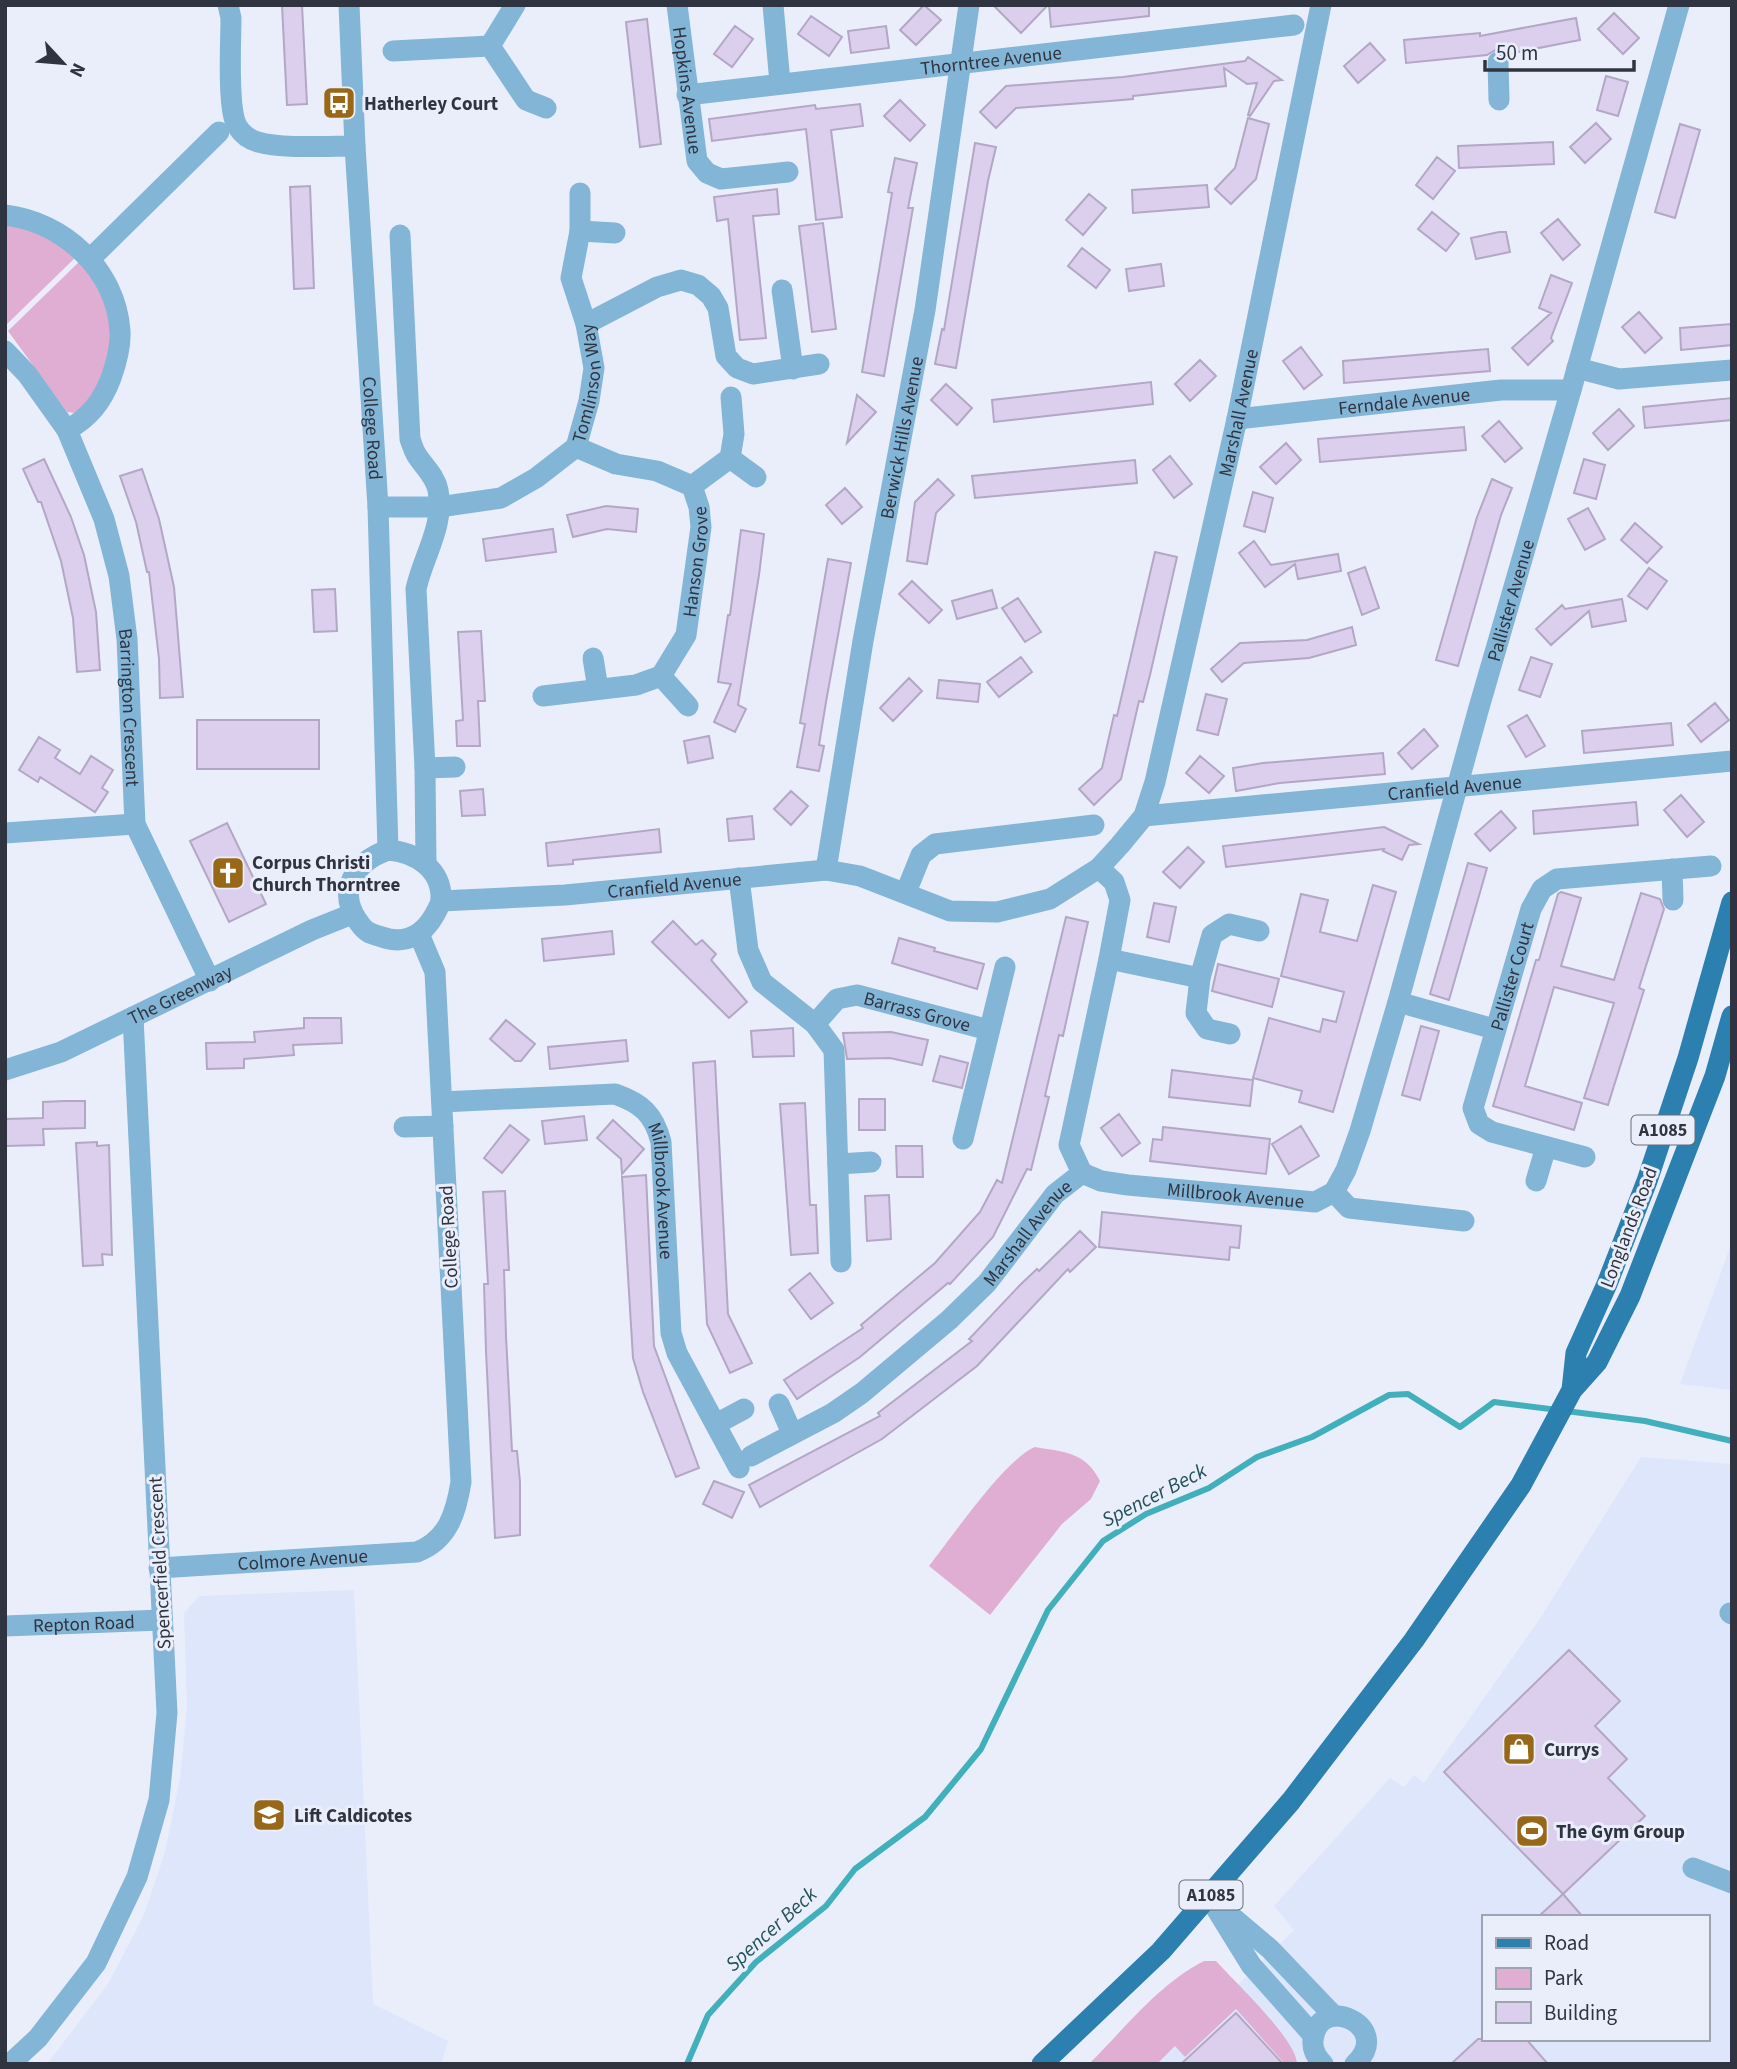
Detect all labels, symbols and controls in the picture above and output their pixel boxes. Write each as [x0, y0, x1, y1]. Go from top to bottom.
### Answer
street label: Hopkins Avenue [665, 25, 708, 156]
north arrow [28, 28, 98, 98]
scale bar [1485, 28, 1634, 72]
text: 50 m [1496, 38, 1538, 68]
street label: Thorntree Avenue [919, 40, 1063, 83]
text: N [62, 58, 92, 81]
bus stop icon: Hatherley Court [320, 84, 358, 122]
place label: Hatherley Court [364, 91, 498, 118]
street label: Tomlinson Way [566, 321, 609, 446]
street label: Marshall Avenue [1212, 347, 1266, 480]
street label: Berwick Hills Avenue [874, 354, 931, 521]
street label: College Road [355, 376, 388, 481]
street label: Ferndale Avenue [1337, 381, 1471, 423]
street label: Hanson Grove [677, 505, 716, 619]
street label: Pallister Avenue [1481, 536, 1542, 665]
street label: Barrington Crescent [111, 627, 145, 788]
street label: Cranfield Avenue [1387, 769, 1523, 808]
place label: Corpus Christi Church Thorntree [252, 850, 400, 899]
church icon: Corpus Christi Church Thorntree [209, 854, 247, 892]
street label: Cranfield Avenue [606, 866, 743, 906]
street label: Pallister Court [1484, 918, 1542, 1034]
street label: The Greenway [124, 959, 237, 1032]
street label: Barrass Grove [860, 985, 973, 1039]
road number: A1085 [1632, 1115, 1694, 1144]
street label: Millbrook Avenue [640, 1118, 679, 1260]
street label: Longlands Road [1594, 1163, 1665, 1292]
street label: Marshall Avenue [977, 1174, 1078, 1292]
street label: Millbrook Avenue [1166, 1177, 1305, 1216]
street label: College Road [433, 1185, 466, 1289]
water label: Spencer Beck [1096, 1455, 1213, 1534]
street label: Spencerfield Crescent [142, 1475, 179, 1650]
street label: Colmore Avenue [237, 1543, 369, 1578]
street label: Repton Road [33, 1609, 135, 1640]
shop icon: Currys [1500, 1730, 1538, 1768]
place label: Currys [1544, 1737, 1599, 1764]
school or university icon: Lift Caldicotes [250, 1796, 288, 1834]
place label: Lift Caldicotes [294, 1803, 412, 1830]
sports icon: The Gym Group [1513, 1812, 1551, 1850]
place label: The Gym Group [1556, 1819, 1685, 1846]
water label: Spencer Beck [718, 1879, 824, 1978]
road number: A1085 [1180, 1881, 1242, 1910]
legend [1482, 1915, 1709, 2041]
text: Road [1544, 1928, 1589, 1958]
text: Park [1544, 1963, 1584, 1993]
text: Building [1544, 1998, 1618, 2028]

